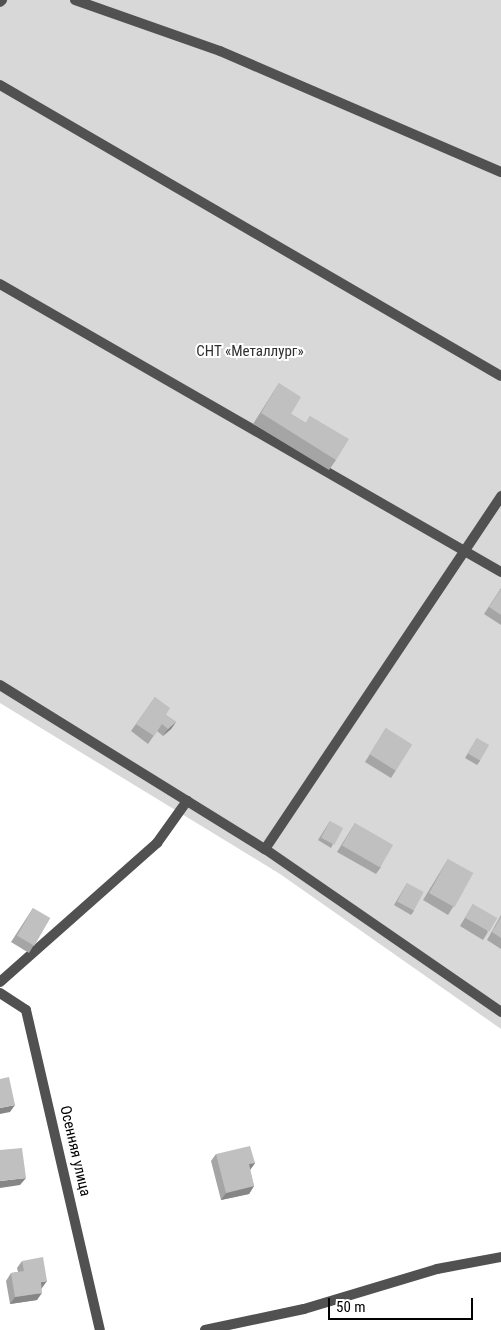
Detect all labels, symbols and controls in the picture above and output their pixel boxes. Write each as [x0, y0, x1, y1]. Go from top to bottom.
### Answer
park label: СНТ «Металлург» [196, 343, 304, 361]
street label: Осенняя улица [56, 1104, 94, 1198]
scale bar [331, 1288, 476, 1320]
text: 50 m [336, 1298, 366, 1316]

